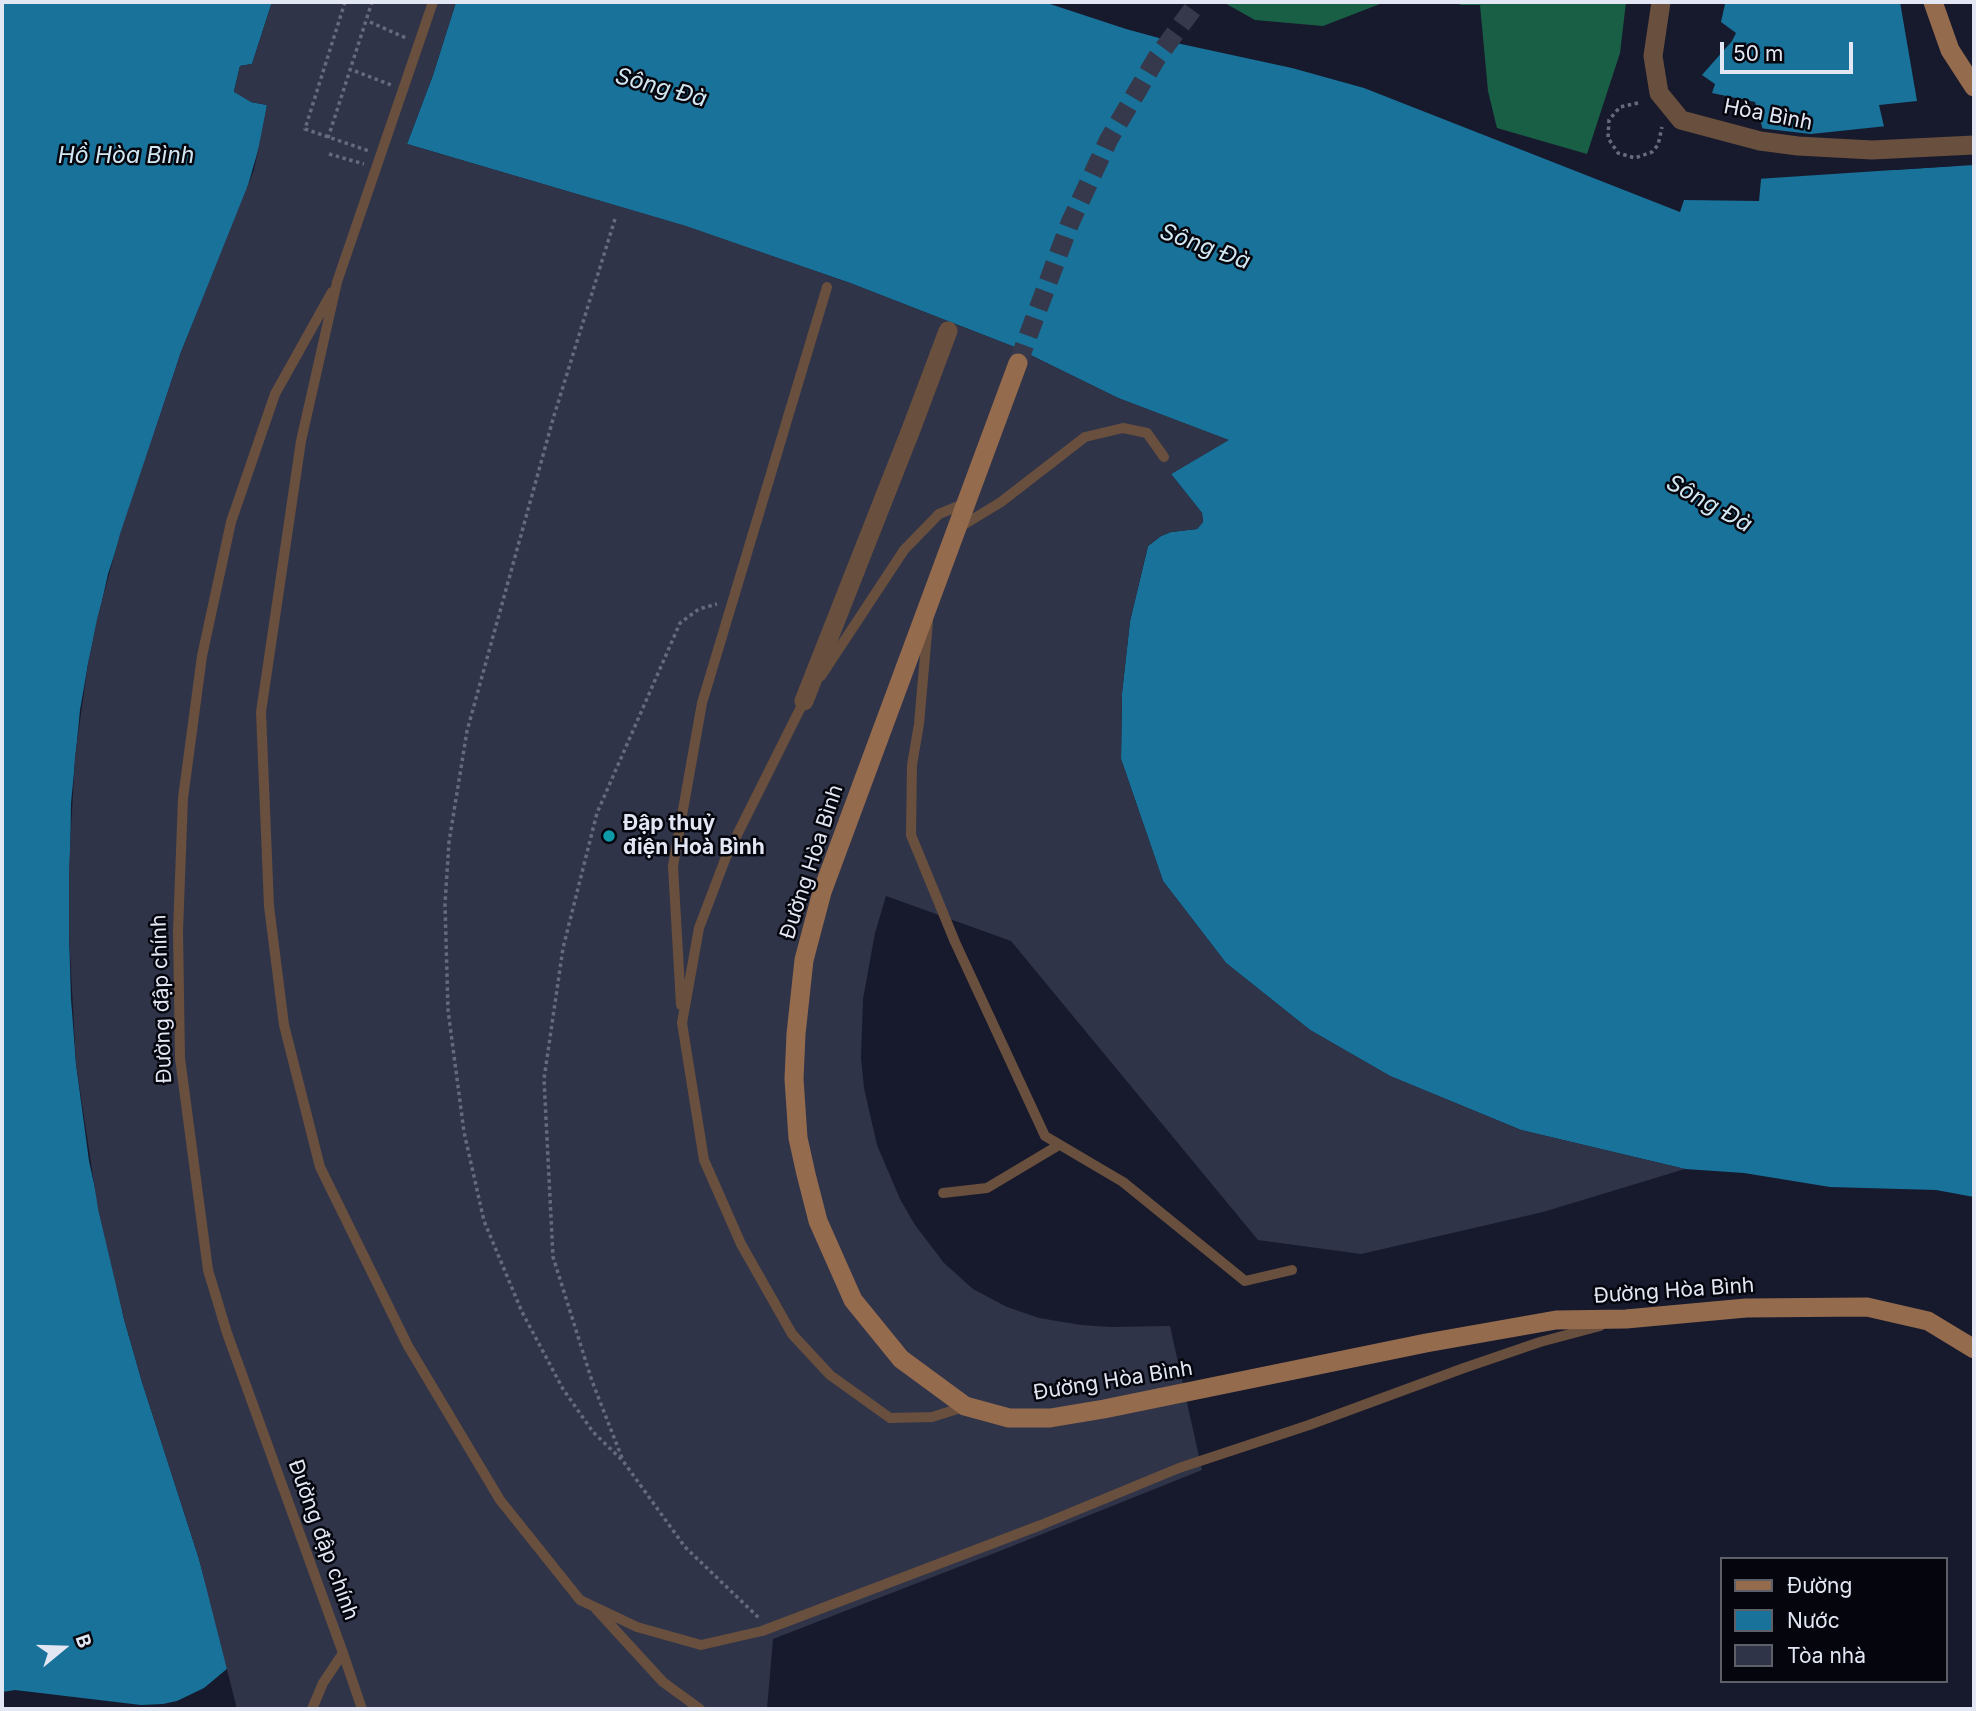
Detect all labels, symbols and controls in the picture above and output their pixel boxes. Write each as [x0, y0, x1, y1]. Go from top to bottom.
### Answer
scale bar [1724, 28, 1857, 72]
text: 50 m [1733, 41, 1783, 66]
water label: Sông Đà [612, 63, 710, 113]
street label: Hòa Bình [1722, 94, 1814, 136]
water label: Hồ Hòa Bình [58, 142, 194, 170]
water label: Sông Đà [1156, 218, 1254, 276]
water label: Sông Đà [1661, 469, 1757, 539]
street label: Đường Hòa Bình [775, 782, 849, 942]
place label: Đập thuỷ điện Hoà Bình [623, 811, 765, 861]
marker: Đập thuỷ điện Hoà Bình [601, 828, 617, 844]
street label: Đường đập chính [146, 914, 178, 1084]
street label: Đường Hòa Bình [1593, 1273, 1755, 1309]
street label: Đường Hòa Bình [1032, 1356, 1194, 1406]
street label: Đường đập chính [282, 1456, 364, 1624]
legend [1720, 1557, 1948, 1683]
text: Đường [1787, 1573, 1852, 1598]
text: Nước [1787, 1608, 1840, 1633]
north arrow [28, 1613, 98, 1683]
text: B [70, 1631, 96, 1651]
text: Tòa nhà [1787, 1643, 1866, 1668]

